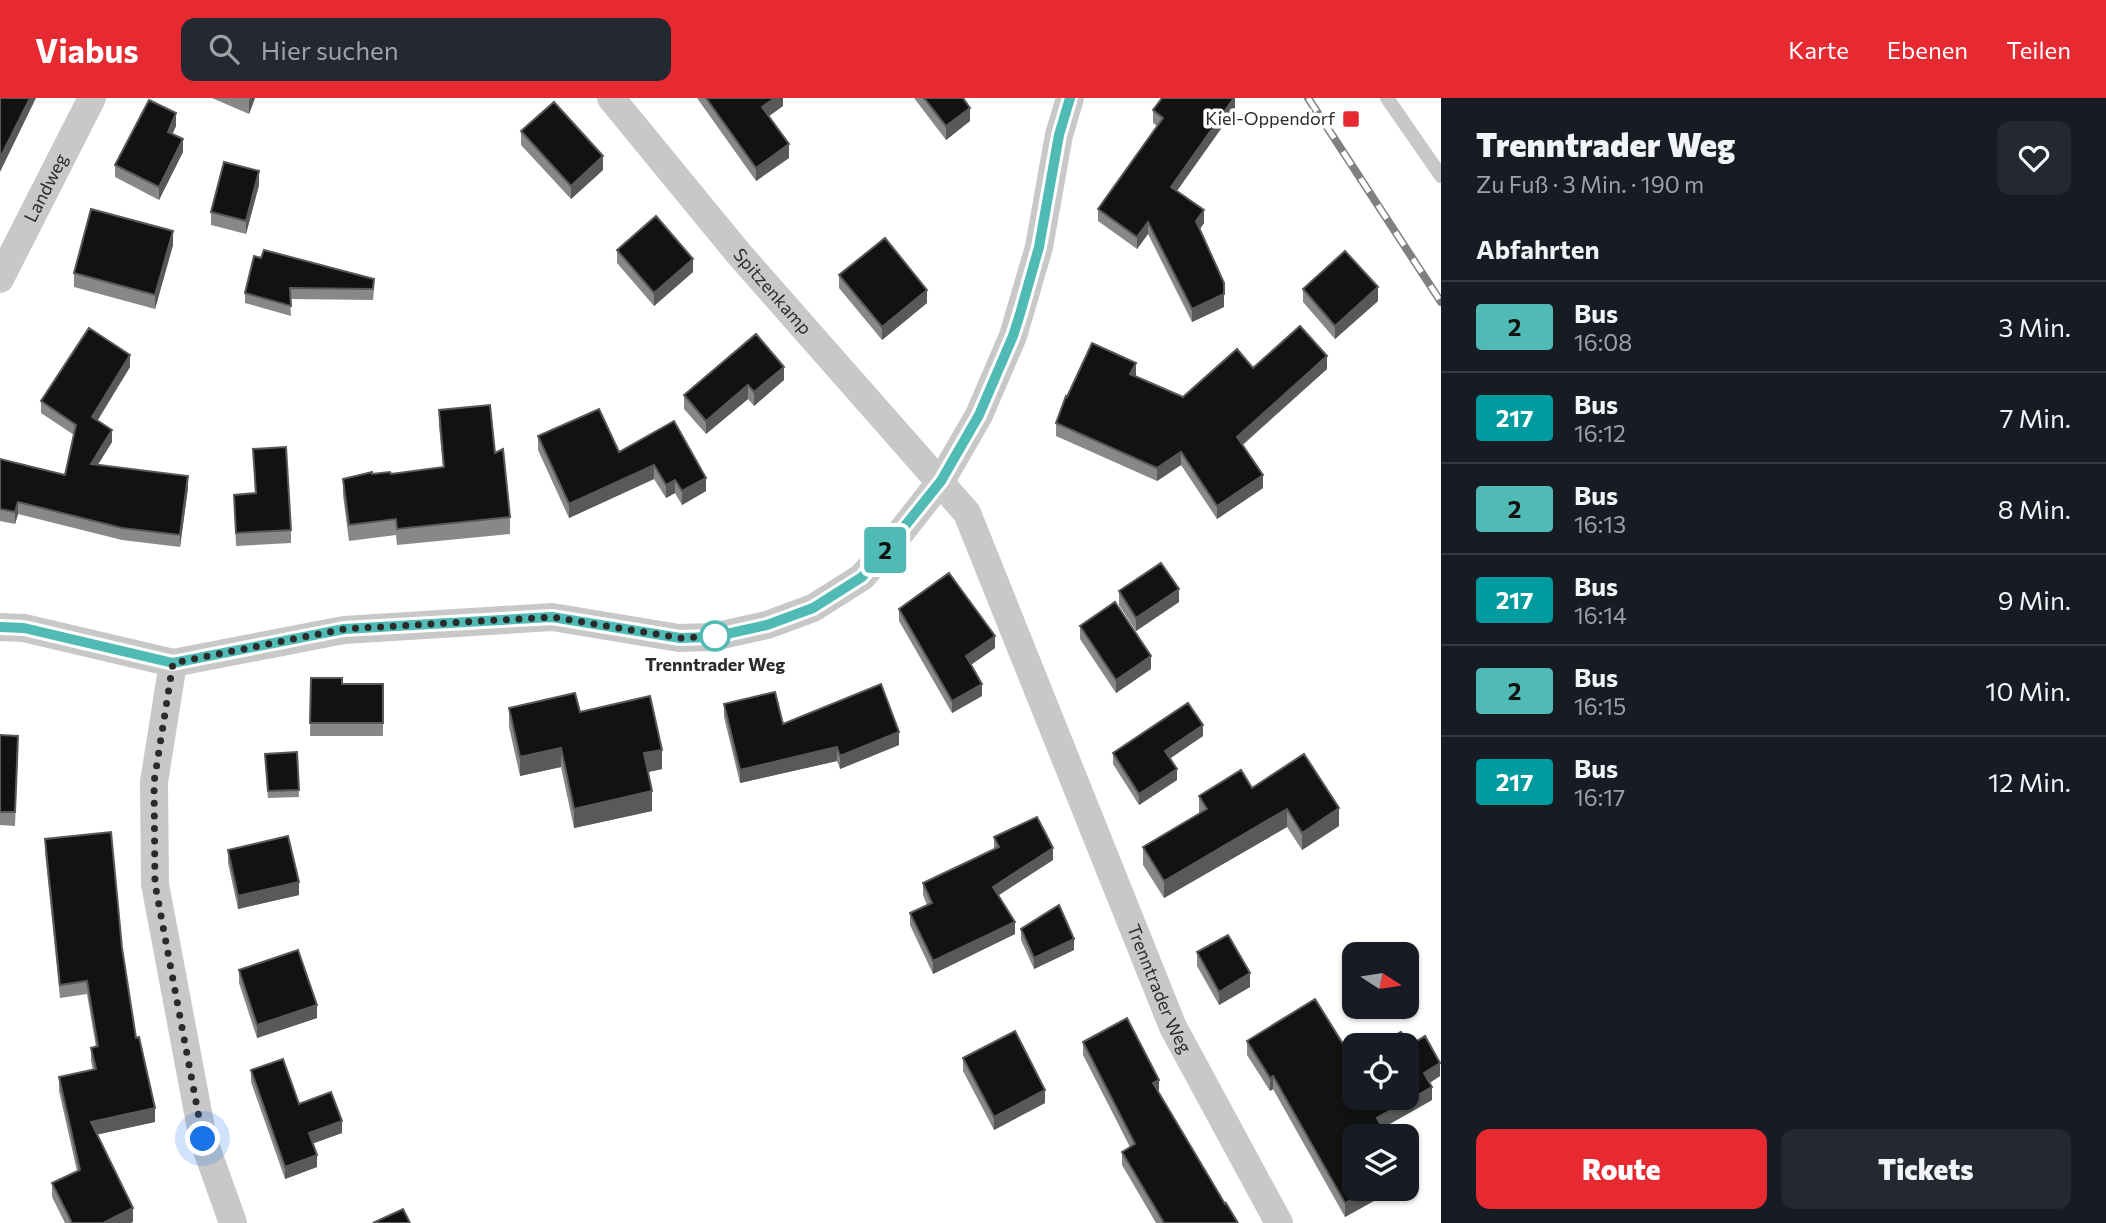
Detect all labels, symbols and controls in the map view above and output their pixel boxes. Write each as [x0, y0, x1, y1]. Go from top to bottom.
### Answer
search box [181, 18, 671, 81]
text: Viabus [35, 29, 139, 70]
icon: search [205, 30, 243, 68]
text: Hier suchen [261, 34, 399, 65]
text: Karte [1788, 35, 1849, 64]
text: Ebenen [1887, 35, 1968, 64]
text: Teilen [2006, 35, 2071, 64]
place label: Kiel-Oppendorf [1205, 107, 1336, 129]
marker: Kiel-Oppendorf [1341, 109, 1361, 129]
button: heart [1997, 121, 2071, 195]
text: Trenntrader Weg [1476, 123, 1735, 164]
street label: Landweg [19, 150, 72, 226]
text: Zu Fuß · 3 Min. · 190 m [1476, 170, 1704, 198]
text: Abfahrten [1476, 233, 1599, 264]
street label: Spitzenkamp [729, 243, 817, 339]
text: Bus [1574, 297, 1618, 328]
text: 3 Min. [1999, 311, 2071, 342]
text: 2 [1508, 312, 1521, 341]
text: 16:08 [1574, 328, 1632, 356]
text: Bus [1574, 388, 1618, 419]
text: 7 Min. [2000, 402, 2071, 433]
text: 217 [1496, 403, 1533, 432]
text: 16:12 [1574, 419, 1626, 447]
text: Bus [1574, 479, 1618, 510]
text: 8 Min. [1998, 493, 2071, 524]
text: 2 [1508, 494, 1521, 523]
text: 16:13 [1574, 510, 1626, 538]
line badge: 2 [862, 527, 908, 573]
text: 2 [878, 535, 892, 564]
text: Bus [1574, 570, 1618, 601]
text: 9 Min. [1998, 584, 2071, 615]
text: 217 [1496, 585, 1533, 614]
text: 16:14 [1574, 601, 1627, 629]
marker: Trenntrader Weg [700, 621, 730, 651]
place label: Trenntrader Weg [645, 653, 785, 675]
text: Bus [1574, 661, 1618, 692]
text: 10 Min. [1985, 675, 2071, 706]
text: 2 [1508, 676, 1521, 705]
text: 16:15 [1574, 692, 1626, 720]
text: Bus [1574, 752, 1618, 783]
text: 12 Min. [1988, 766, 2071, 797]
text: 217 [1496, 767, 1533, 796]
text: 16:17 [1574, 783, 1625, 811]
street label: Trenntrader Weg [1123, 921, 1197, 1057]
north arrow [1342, 942, 1419, 1018]
map controls [1342, 942, 1419, 1201]
button: locate [1342, 1033, 1419, 1110]
your location [185, 1121, 220, 1156]
button: layers [1342, 1124, 1419, 1201]
button: Route [1476, 1129, 1767, 1209]
button: Tickets [1781, 1129, 2071, 1209]

